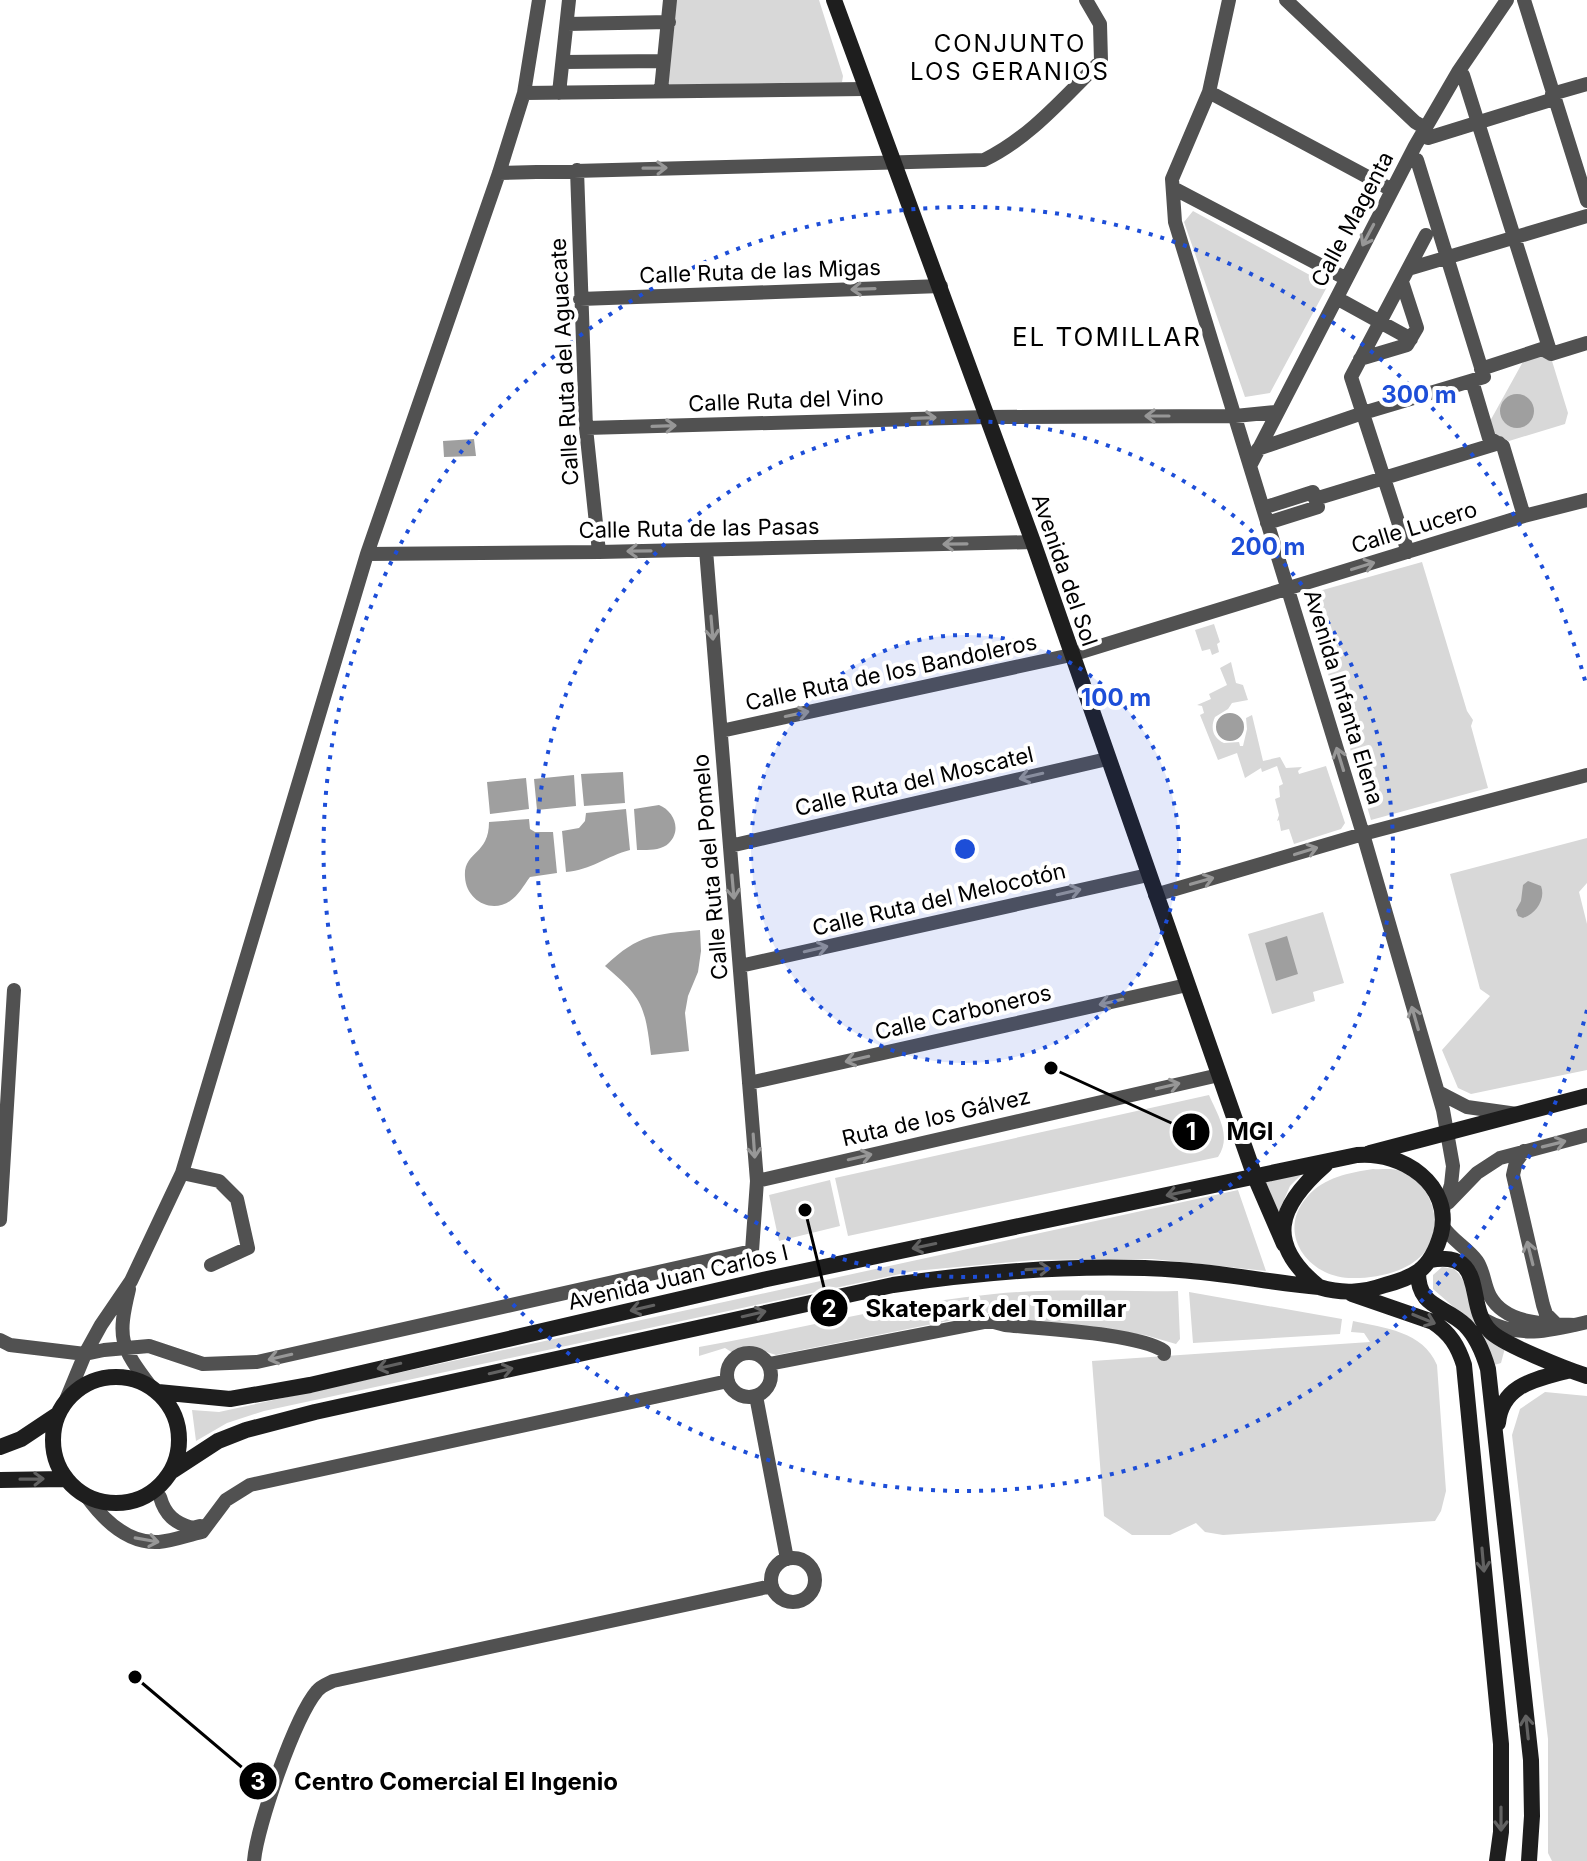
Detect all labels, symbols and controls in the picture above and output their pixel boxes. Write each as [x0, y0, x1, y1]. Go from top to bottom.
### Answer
district label: CONJUNTO LOS GERANIOS [910, 29, 1110, 86]
street label: Calle Magenta [1305, 147, 1399, 291]
one-way arrow [641, 161, 668, 176]
one-way arrow [1359, 223, 1375, 247]
street label: Calle Ruta del Aguacate [545, 238, 583, 486]
street label: Calle Ruta de las Migas [639, 254, 881, 288]
one-way arrow [850, 282, 877, 297]
district label: EL TOMILLAR [1012, 321, 1202, 352]
text: 300 m [1381, 380, 1457, 409]
street label: Calle Ruta del Vino [688, 384, 884, 416]
one-way arrow [1144, 408, 1171, 424]
one-way arrow [910, 411, 937, 426]
one-way arrow [650, 418, 677, 433]
street label: Avenida del Sol [1027, 490, 1103, 650]
street label: Calle Lucero [1348, 496, 1480, 558]
street label: Calle Ruta de las Pasas [578, 513, 820, 543]
text: 200 m [1230, 532, 1306, 561]
one-way arrow [942, 536, 969, 551]
one-way arrow [626, 544, 653, 559]
one-way arrow [1349, 558, 1375, 573]
street label: Avenida Infanta Elena [1299, 586, 1389, 808]
one-way arrow [705, 614, 720, 641]
street label: Calle Ruta de los Bandoleros [743, 628, 1039, 716]
text: 100 m [1081, 683, 1151, 712]
one-way arrow [783, 706, 809, 721]
street label: Calle Ruta del Moscatel [792, 741, 1036, 821]
one-way arrow [1332, 747, 1347, 773]
street label: Calle Ruta del Pomelo [687, 753, 733, 981]
one-way arrow [1019, 769, 1045, 784]
centre of rings [951, 835, 979, 863]
one-way arrow [1292, 843, 1318, 858]
street label: Calle Ruta del Melocotón [810, 857, 1068, 941]
one-way arrow [726, 873, 741, 900]
one-way arrow [1189, 873, 1214, 887]
one-way arrow [1056, 884, 1082, 899]
one-way arrow [802, 941, 828, 956]
street label: Calle Carboneros [872, 979, 1054, 1045]
one-way arrow [1098, 995, 1124, 1010]
one-way arrow [1407, 1006, 1421, 1031]
one-way arrow [845, 1052, 870, 1067]
one-way arrow [1155, 1078, 1181, 1093]
street label: Ruta de los Gálvez [839, 1083, 1033, 1151]
callout: MGI [1171, 1108, 1290, 1156]
text: 1 [1186, 1117, 1196, 1146]
text: MGI [1226, 1117, 1274, 1146]
one-way arrow [747, 1132, 762, 1159]
one-way arrow [1541, 1135, 1567, 1150]
one-way arrow [847, 1149, 873, 1164]
one-way arrow [1166, 1186, 1192, 1201]
street label: Avenida Juan Carlos I [565, 1239, 791, 1315]
one-way arrow [911, 1239, 937, 1254]
one-way arrow [1521, 1240, 1536, 1266]
one-way arrow [1024, 1261, 1051, 1276]
callout: Skatepark del Tomillar [809, 1284, 1142, 1332]
text: 2 [821, 1294, 837, 1323]
text: Skatepark del Tomillar [865, 1294, 1127, 1323]
one-way arrow [630, 1301, 656, 1316]
one-way arrow [741, 1306, 767, 1321]
one-way arrow [1411, 1313, 1436, 1328]
one-way arrow [267, 1350, 293, 1365]
one-way arrow [377, 1359, 402, 1374]
one-way arrow [487, 1363, 513, 1378]
one-way arrow [18, 1471, 45, 1487]
one-way arrow [133, 1533, 159, 1548]
one-way arrow [1476, 1546, 1491, 1573]
one-way arrow [1520, 1714, 1535, 1741]
callout: Centro Comercial El Ingenio [238, 1757, 634, 1805]
text: 3 [250, 1767, 266, 1796]
text: Centro Comercial El Ingenio [294, 1767, 618, 1796]
one-way arrow [1493, 1805, 1509, 1832]

